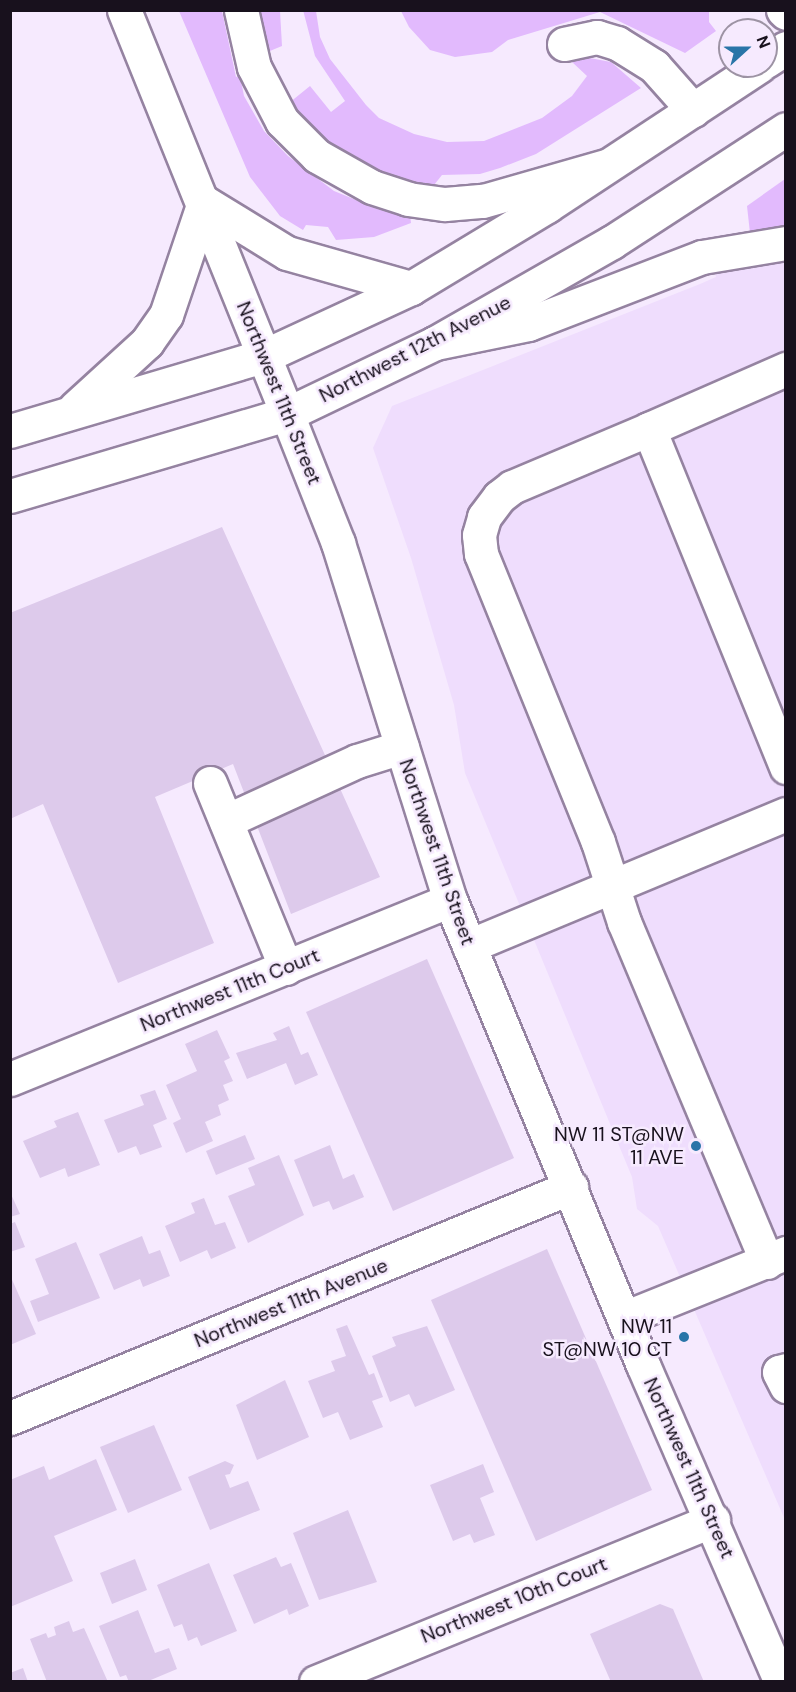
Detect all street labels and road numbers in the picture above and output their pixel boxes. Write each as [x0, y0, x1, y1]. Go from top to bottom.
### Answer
street label: Northwest 12th Avenue [315, 290, 515, 408]
street label: Northwest 11th Street [231, 298, 327, 488]
street label: Northwest 11th Street [394, 756, 480, 948]
street label: Northwest 11th Court [137, 943, 323, 1037]
street label: Northwest 11th Avenue [191, 1253, 391, 1353]
street label: Northwest 11th Street [638, 1374, 740, 1562]
street label: Northwest 10th Court [417, 1552, 611, 1648]

